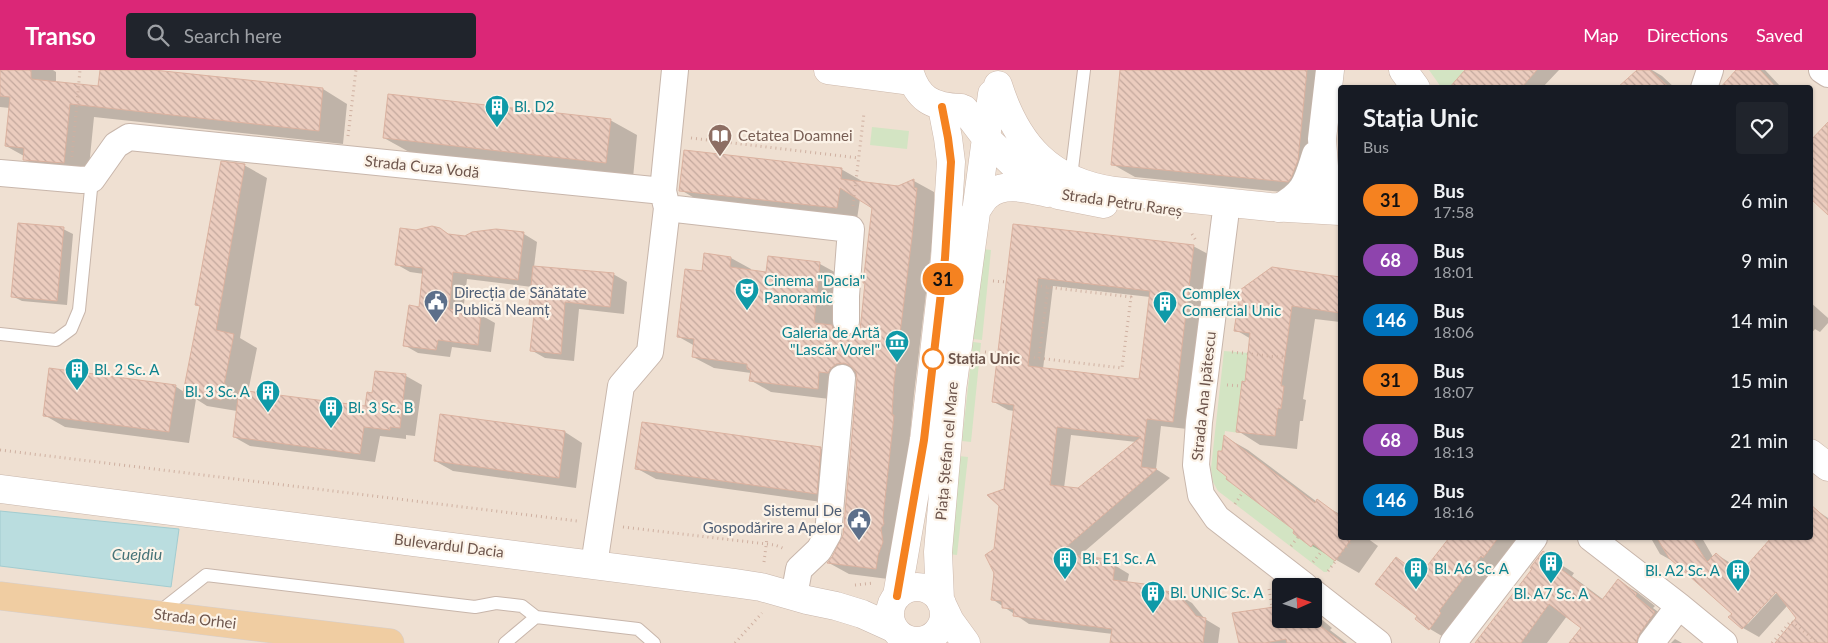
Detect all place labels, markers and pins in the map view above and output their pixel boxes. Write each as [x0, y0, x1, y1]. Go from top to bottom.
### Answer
building icon: Bl. D2 [484, 94, 510, 128]
place label: Bl. D2 [514, 97, 555, 115]
library icon: Cetatea Doamnei [707, 123, 733, 157]
place label: Cetatea Doamnei [738, 126, 853, 144]
place label: Cinema "Dacia" Panoramic [764, 271, 865, 306]
theatre icon: Cinema "Dacia" Panoramic [734, 277, 760, 311]
place label: Direcția de Sănătate Publică Neamț [454, 283, 587, 318]
place label: Complex Comercial Unic [1182, 284, 1281, 319]
public building icon: Direcția de Sănătate Publică Neamț [423, 289, 449, 323]
building icon: Complex Comercial Unic [1152, 290, 1178, 324]
place label: Galeria de Artă "Lascăr Vorel" [782, 323, 880, 358]
museum icon: Galeria de Artă "Lascăr Vorel" [884, 329, 910, 363]
marker: Stația Unic [922, 348, 944, 370]
place label: Stația Unic [948, 349, 1020, 367]
building icon: Bl. 2 Sc. A [64, 357, 90, 391]
place label: Bl. 2 Sc. A [94, 360, 160, 378]
building icon: Bl. 3 Sc. A [255, 379, 281, 413]
place label: Bl. 3 Sc. A [185, 382, 251, 400]
building icon: Bl. 3 Sc. B [318, 395, 344, 429]
place label: Bl. 3 Sc. B [348, 398, 413, 416]
place label: Sistemul De Gospodărire a Apelor [703, 501, 843, 536]
public building icon: Sistemul De Gospodărire a Apelor [846, 507, 872, 541]
building icon: Bl. E1 Sc. A [1052, 546, 1078, 580]
place label: Bl. E1 Sc. A [1082, 549, 1157, 567]
building icon: Bl. A7 Sc. A [1538, 550, 1564, 584]
building icon: Bl. A6 Sc. A [1403, 556, 1429, 590]
building icon: Bl. A2 Sc. A [1725, 558, 1751, 592]
place label: Bl. A6 Sc. A [1434, 559, 1510, 577]
place label: Bl. A2 Sc. A [1645, 561, 1721, 579]
building icon: Bl. UNIC Sc. A [1140, 580, 1166, 614]
place label: Bl. UNIC Sc. A [1170, 583, 1264, 601]
place label: Bl. A7 Sc. A [1514, 584, 1589, 602]

